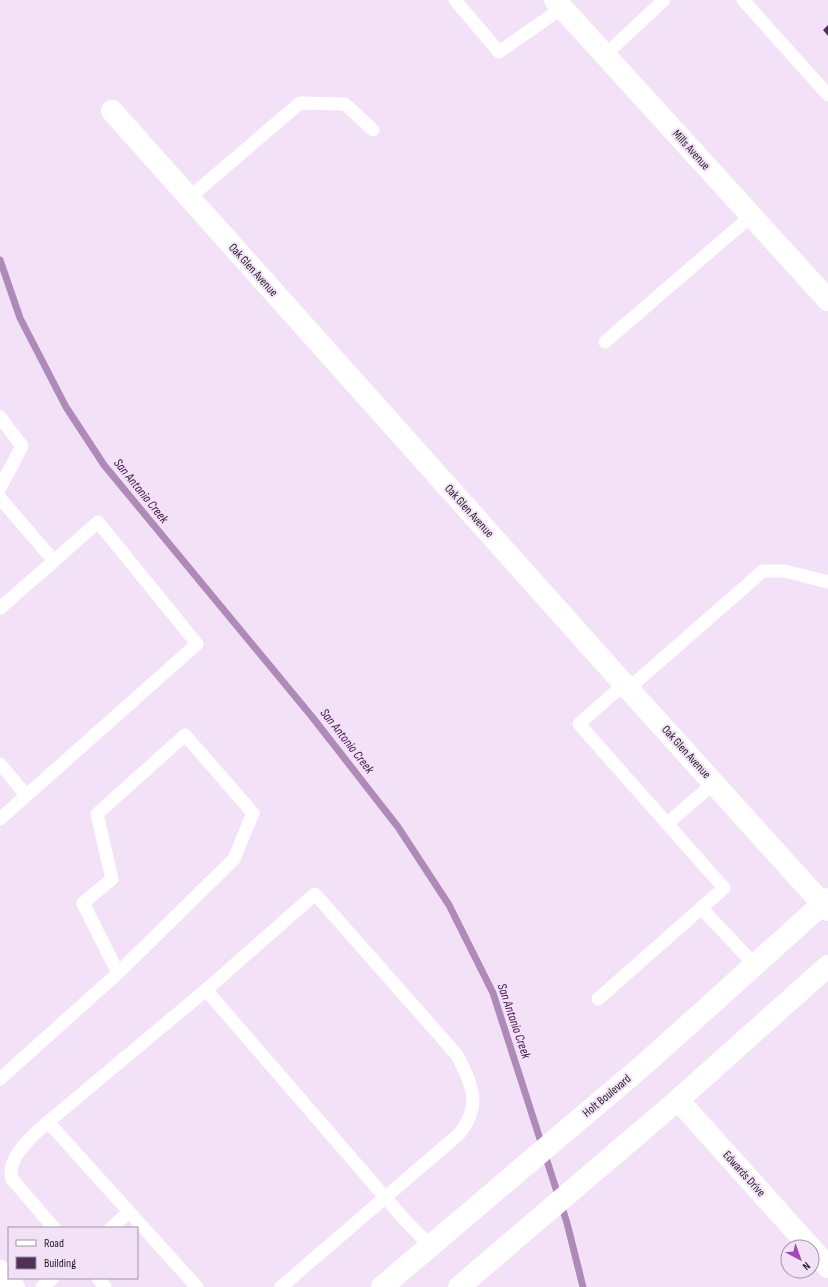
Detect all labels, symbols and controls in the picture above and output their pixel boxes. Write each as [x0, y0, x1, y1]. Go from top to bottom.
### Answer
street label: Mills Avenue [669, 127, 713, 173]
street label: Oak Glen Avenue [225, 240, 281, 300]
water label: San Antonio Creek [110, 456, 173, 527]
street label: Oak Glen Avenue [441, 481, 497, 541]
water label: San Antonio Creek [317, 705, 378, 778]
street label: Oak Glen Avenue [658, 722, 714, 782]
water label: San Antonio Creek [494, 981, 535, 1062]
street label: Holt Boulevard [580, 1071, 634, 1121]
street label: Edwards Drive [720, 1148, 769, 1200]
legend [8, 1227, 138, 1279]
text: Road [44, 1236, 64, 1251]
north arrow [780, 1239, 820, 1279]
text: Building [44, 1256, 76, 1271]
text: N [800, 1259, 813, 1273]

